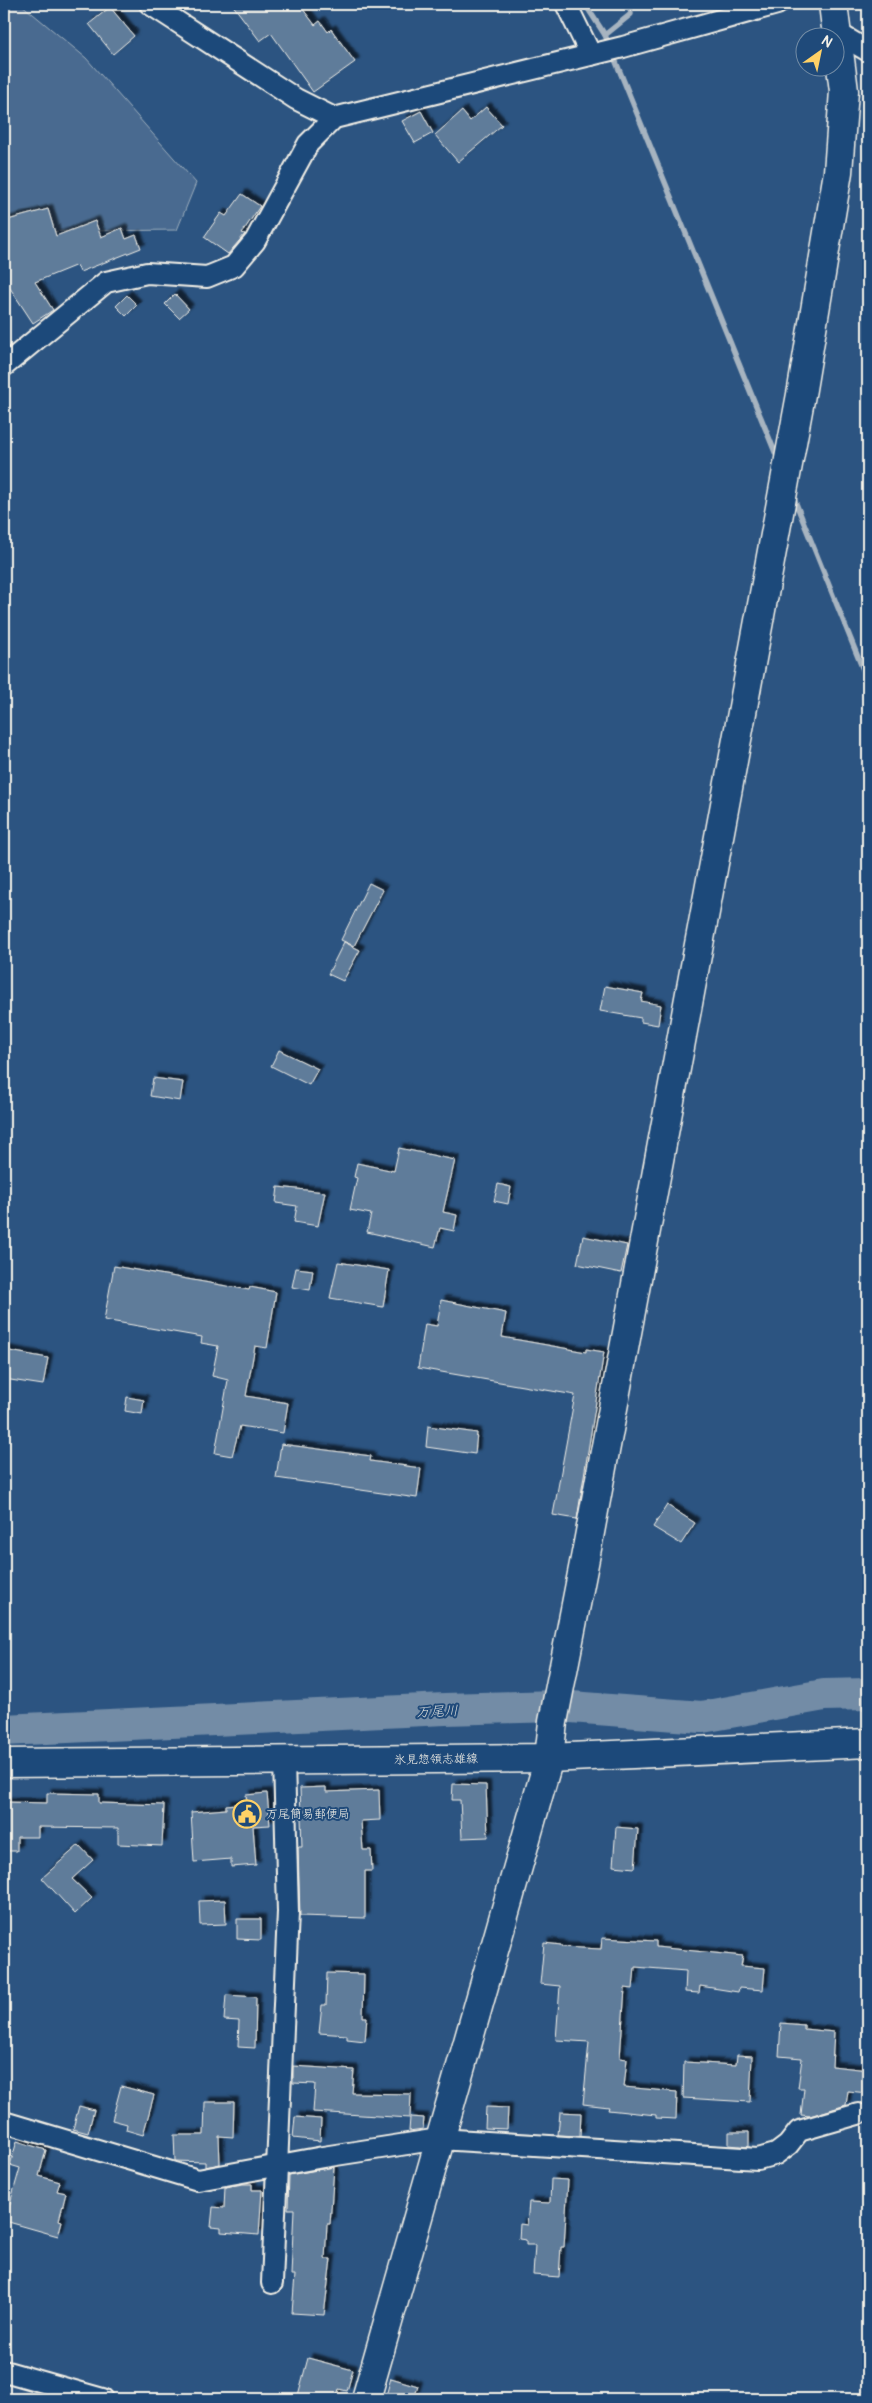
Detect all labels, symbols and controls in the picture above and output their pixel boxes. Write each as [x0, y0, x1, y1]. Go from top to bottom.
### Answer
north arrow [794, 28, 844, 78]
text: N [818, 32, 835, 51]
water label: 万尾川 [416, 1702, 458, 1721]
street label: 氷見惣領志雄線 [394, 1751, 478, 1768]
public building icon: 万尾簡易郵便局 [232, 1799, 262, 1829]
place label: 万尾簡易郵便局 [266, 1807, 350, 1822]

